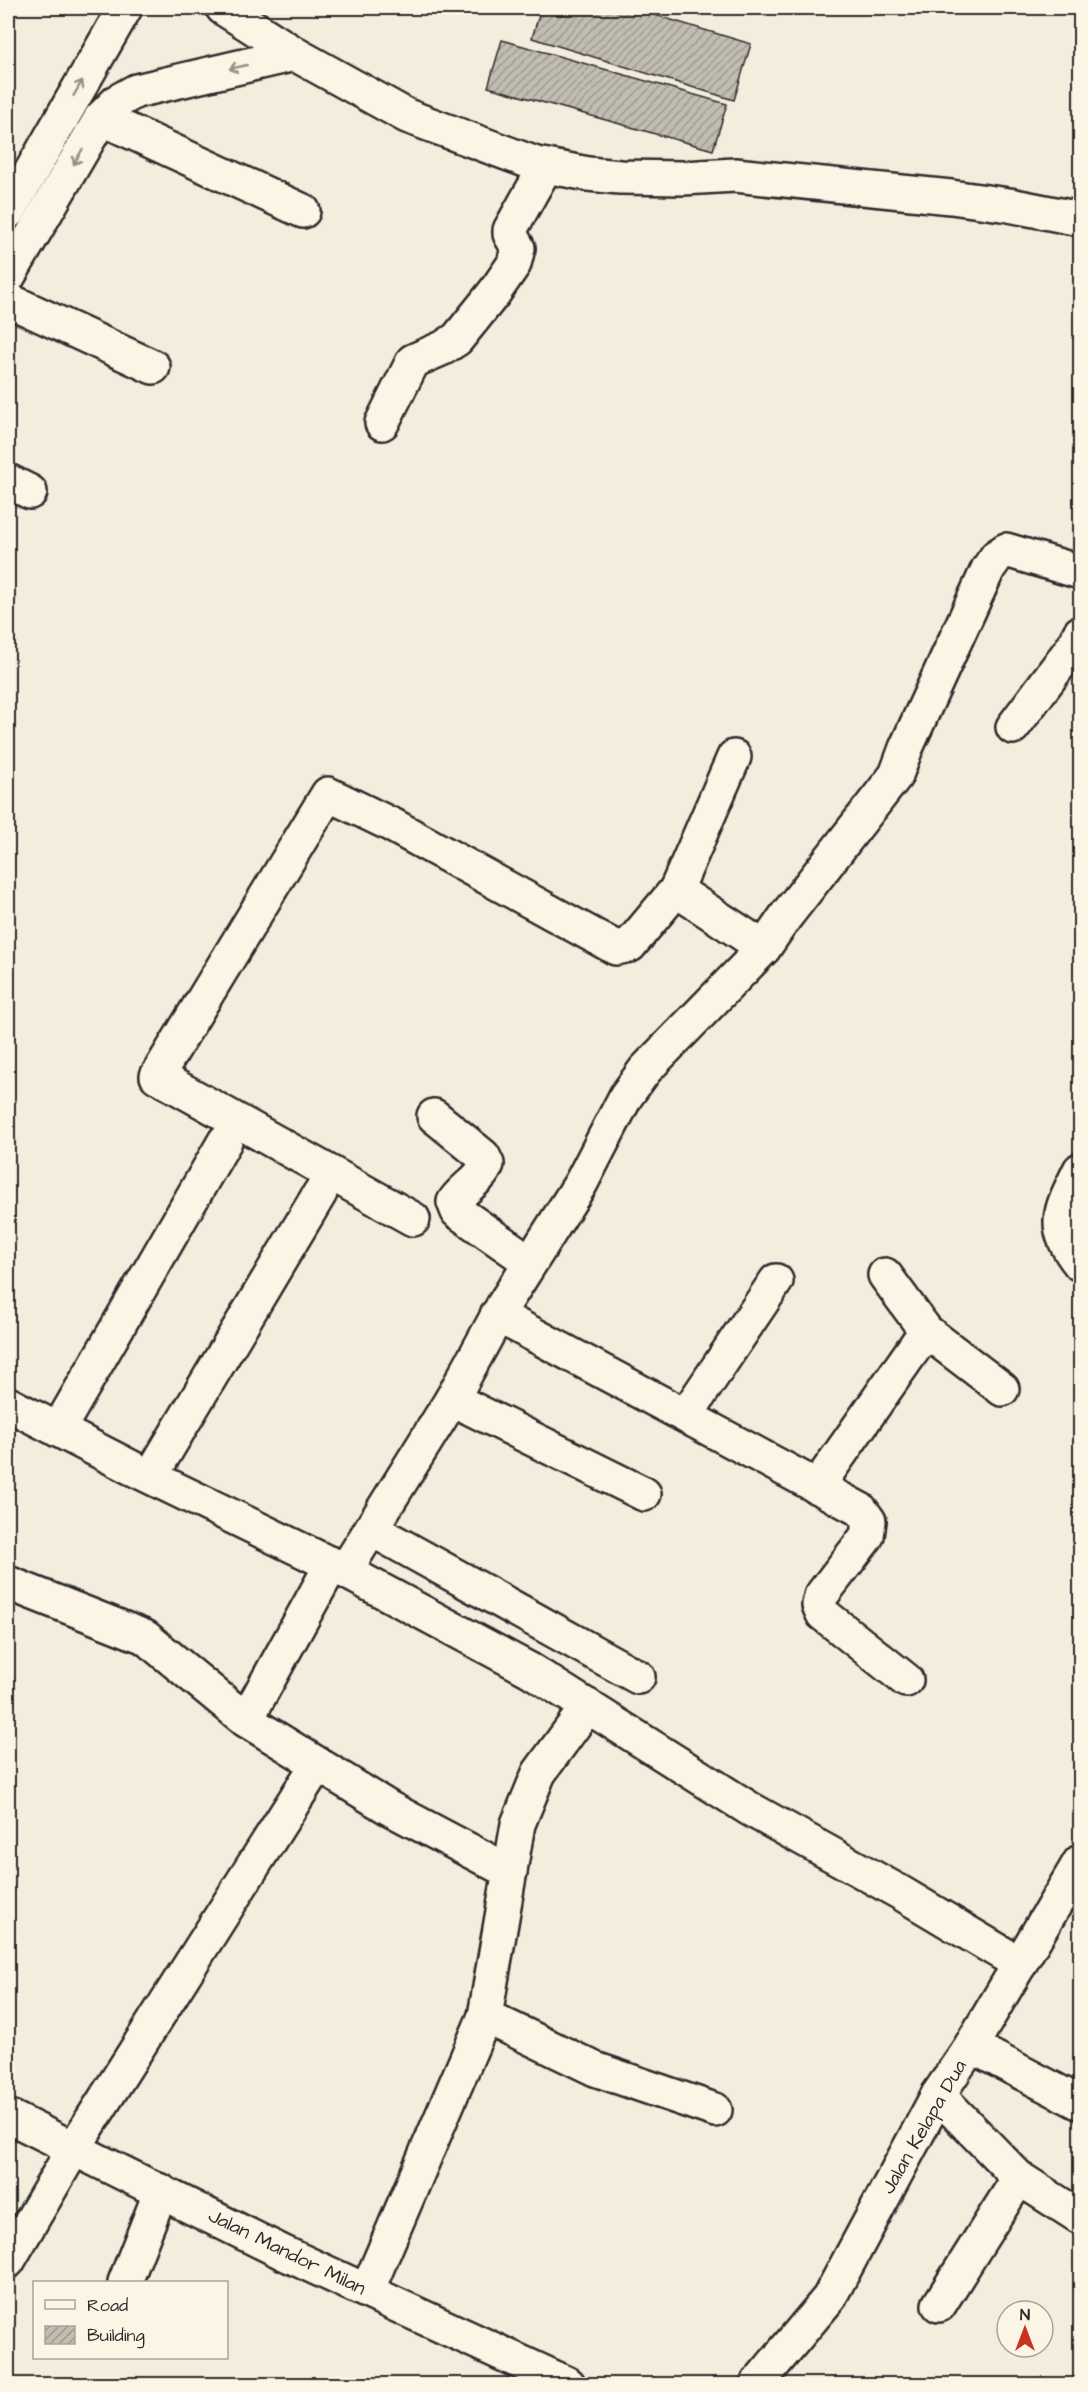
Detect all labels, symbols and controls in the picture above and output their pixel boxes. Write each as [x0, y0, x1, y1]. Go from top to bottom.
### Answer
one-way arrow [229, 62, 248, 73]
one-way arrow [73, 80, 85, 97]
one-way arrow [72, 148, 84, 165]
street label: Jalan Kelapa Dua [874, 2055, 974, 2199]
street label: Jalan Mandor Milan [203, 2202, 371, 2302]
legend [33, 2281, 228, 2359]
text: Road [87, 2293, 128, 2318]
north arrow [995, 2299, 1055, 2359]
text: N [1020, 2304, 1030, 2326]
text: Building [87, 2323, 145, 2349]

